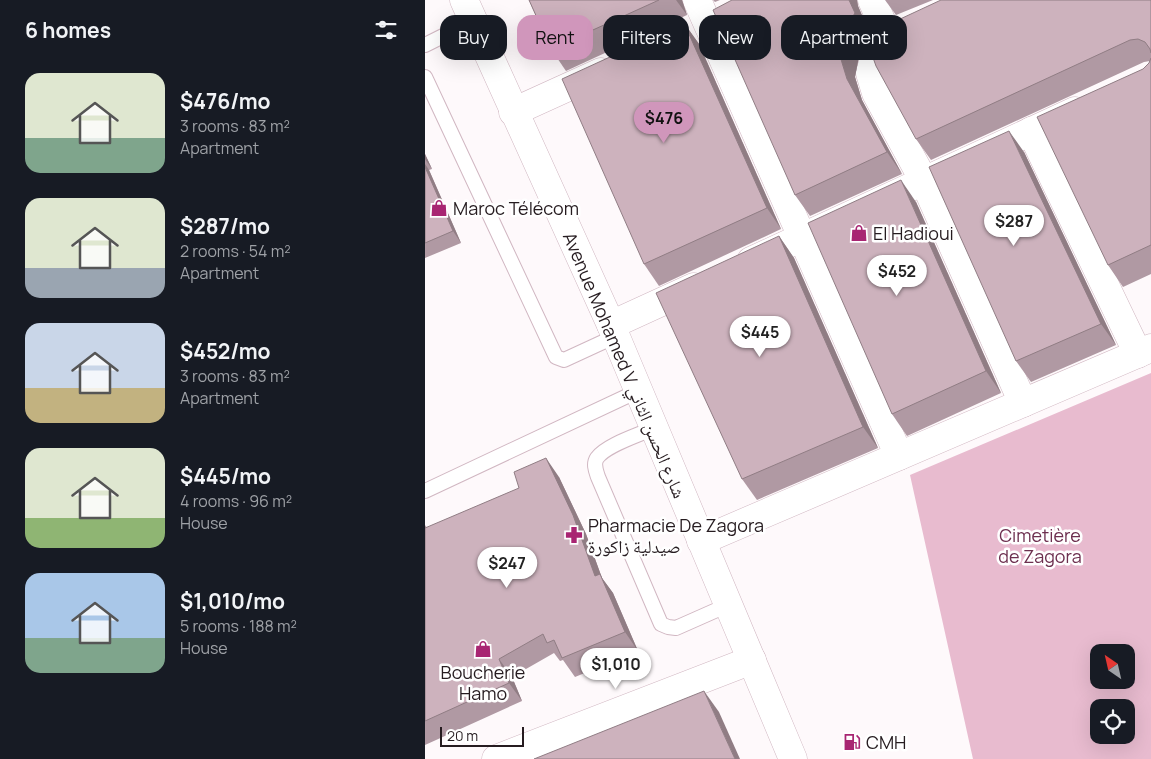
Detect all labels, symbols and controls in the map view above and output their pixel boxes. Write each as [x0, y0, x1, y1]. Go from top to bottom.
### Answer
chip: Buy [440, 15, 507, 60]
chip: Rent [517, 15, 593, 60]
chip: Filters [603, 15, 689, 60]
chip: New [699, 15, 771, 60]
chip: Apartment [781, 15, 907, 60]
text: 6 homes [25, 16, 111, 44]
icon: filters [372, 16, 400, 44]
text: $476/mo [180, 87, 270, 115]
icon: home [65, 93, 125, 153]
pin: $476 [634, 102, 694, 144]
text: $476 [645, 107, 683, 129]
text: 3 rooms · 83 m² [180, 115, 290, 137]
text: Apartment [180, 137, 259, 159]
place label: Maroc Télécom [453, 196, 579, 220]
shop icon: Maroc Télécom [429, 198, 449, 218]
pin: $287 [984, 204, 1044, 247]
text: $287 [995, 210, 1033, 232]
text: $287/mo [180, 212, 270, 240]
icon: home [65, 218, 125, 278]
place label: El Hadioui [873, 221, 954, 245]
shop icon: El Hadioui [849, 223, 869, 243]
street label: Avenue Mohamed V شارع الحسن الثاني [555, 228, 692, 503]
text: 2 rooms · 54 m² [180, 240, 291, 262]
pin: $452 [867, 254, 927, 297]
text: $452 [878, 260, 916, 282]
text: Apartment [180, 262, 259, 284]
pin: $445 [730, 316, 790, 358]
text: $445 [741, 321, 779, 343]
text: $452/mo [180, 337, 270, 365]
icon: home [65, 343, 125, 403]
text: 3 rooms · 83 m² [180, 365, 290, 387]
text: Apartment [180, 387, 259, 409]
text: $445/mo [180, 462, 271, 490]
icon: home [65, 468, 125, 528]
text: 4 rooms · 96 m² [180, 490, 292, 512]
text: House [180, 512, 228, 534]
place label: Pharmacie De Zagora صيدلية زاكورة [588, 513, 764, 558]
park label: Cimetière de Zagora [998, 523, 1082, 568]
pharmacy icon: Pharmacie De Zagora صيدلية زاكورة [564, 525, 584, 545]
pin: $247 [477, 546, 537, 589]
text: $247 [488, 552, 526, 574]
text: $1,010/mo [180, 587, 285, 615]
icon: home [65, 593, 125, 653]
text: 5 rooms · 188 m² [180, 615, 297, 637]
text: House [180, 637, 228, 659]
shop icon: Boucherie Hamo [473, 639, 493, 659]
north arrow [1090, 644, 1135, 689]
map controls [1090, 644, 1135, 744]
pin: $1,010 [575, 648, 657, 690]
text: $1,010 [591, 653, 641, 675]
place label: Boucherie Hamo [441, 660, 525, 705]
button: locate [1090, 699, 1135, 744]
scale bar [440, 724, 524, 747]
text: 20 m [447, 726, 478, 745]
place label: CMH [866, 730, 906, 754]
fuel station icon: CMH [842, 732, 862, 752]

